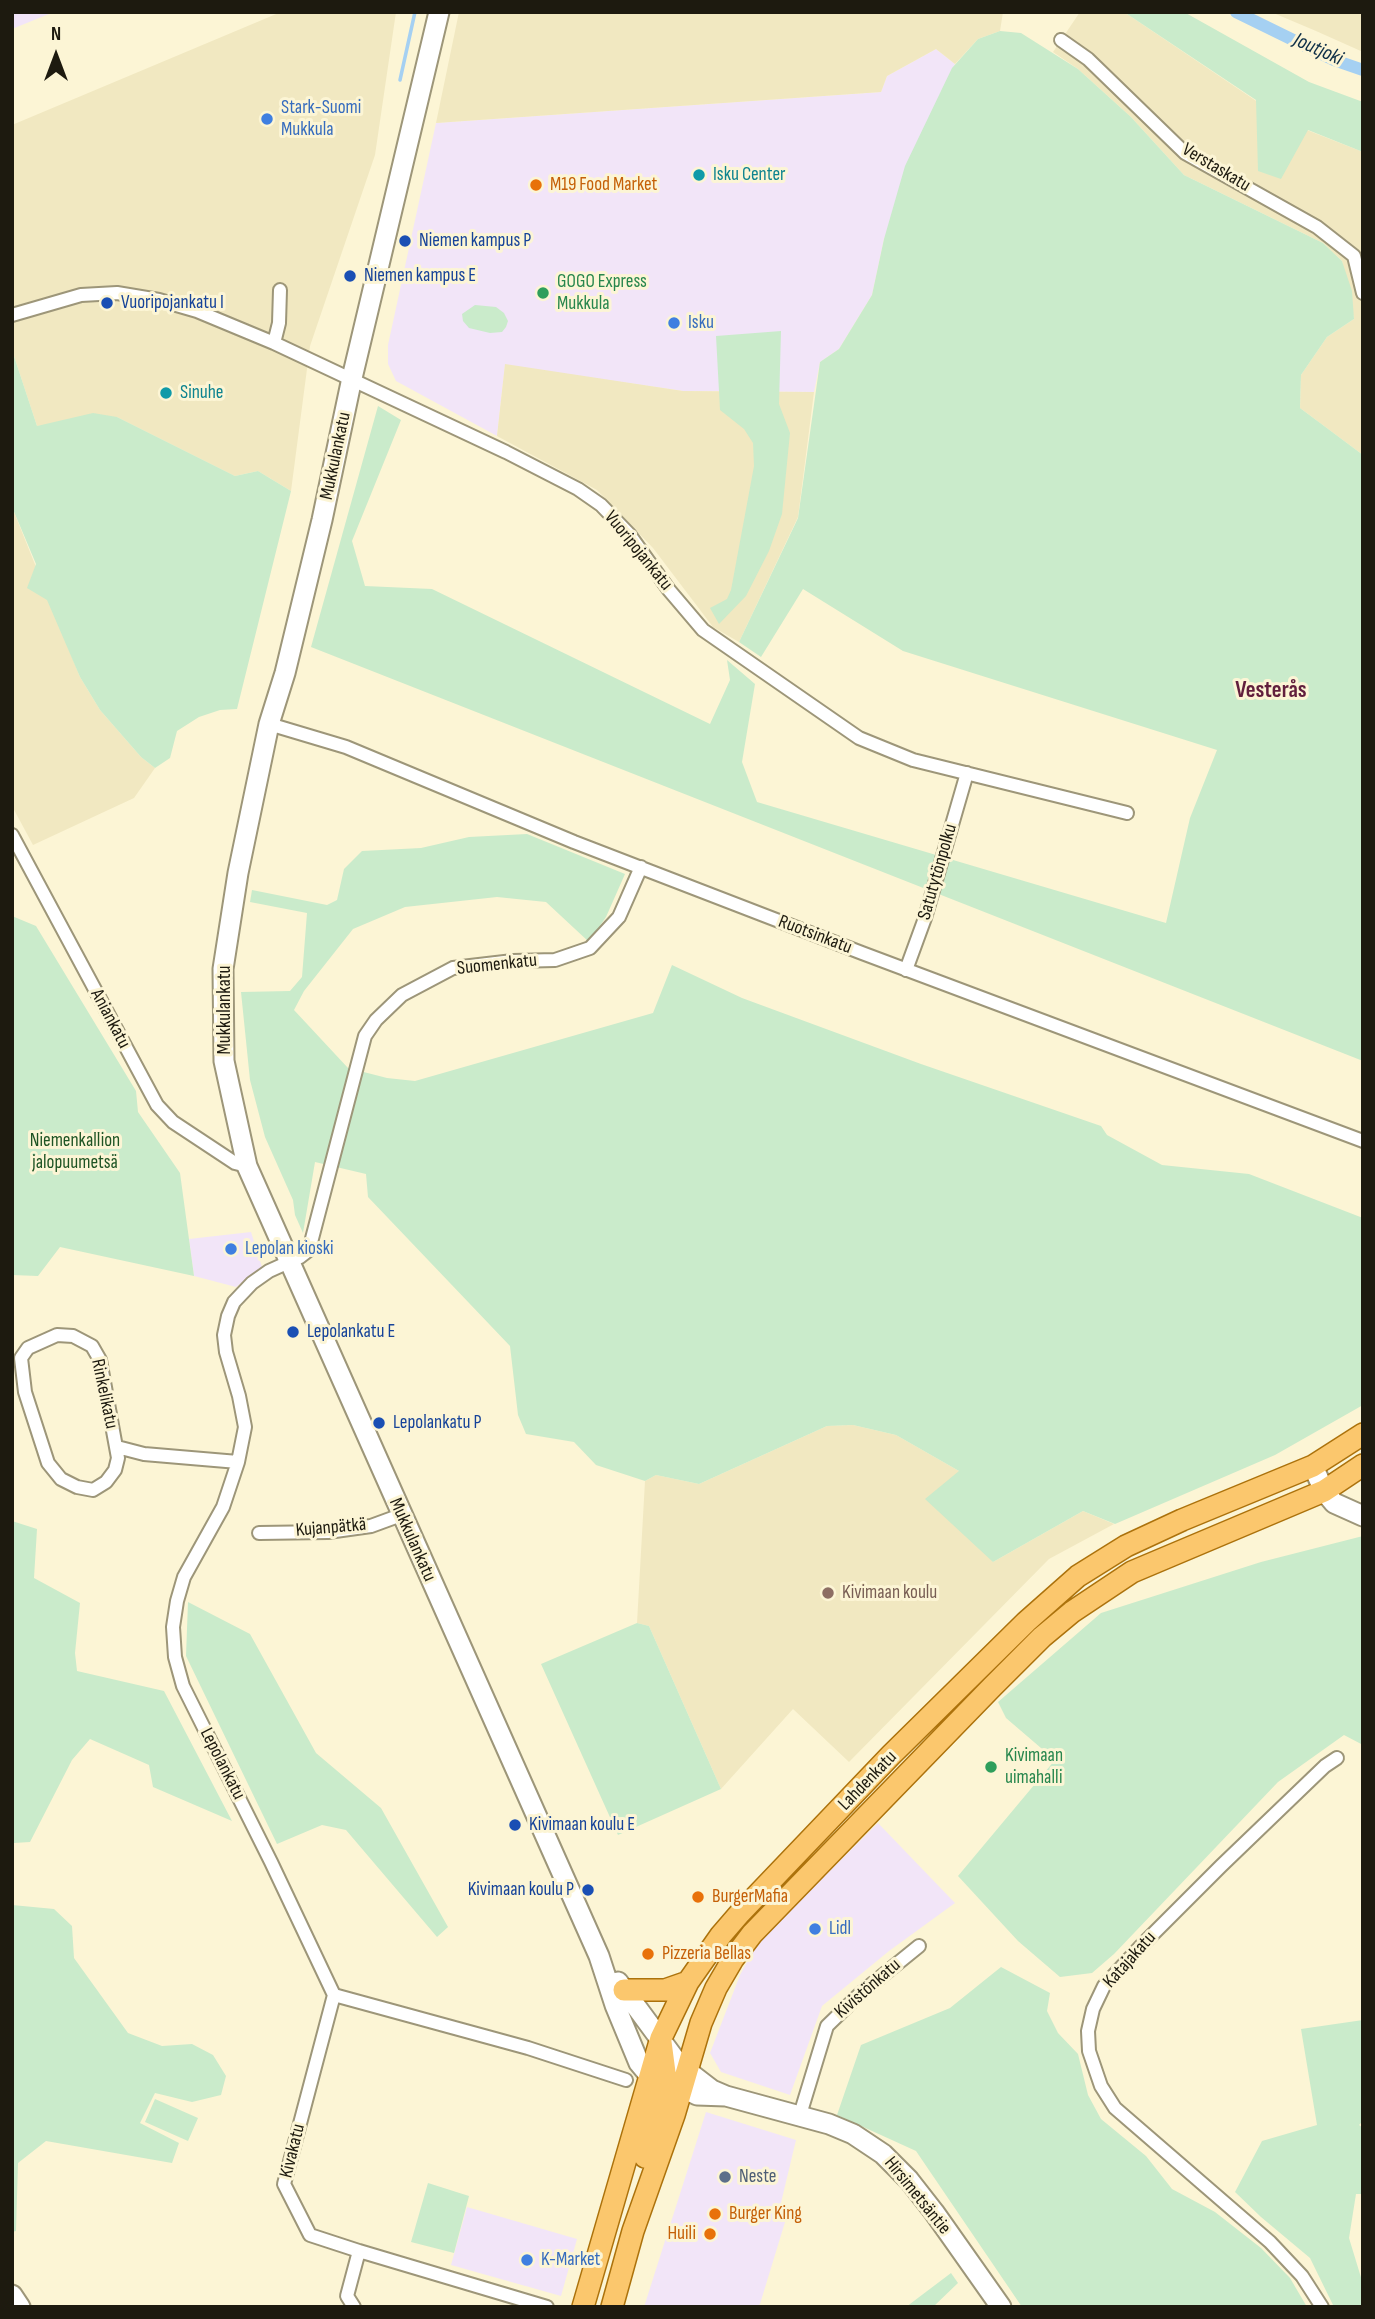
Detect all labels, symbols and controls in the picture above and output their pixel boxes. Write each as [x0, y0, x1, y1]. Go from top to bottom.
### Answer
north arrow [21, 21, 91, 91]
text: N [51, 23, 61, 46]
water label: Joutjoki [1289, 28, 1347, 72]
place label: Stark-Suomi Mukkula [281, 97, 361, 141]
marker: Stark-Suomi Mukkula [259, 111, 275, 127]
street label: Verstaskatu [1178, 139, 1254, 197]
place label: Isku Center [713, 164, 786, 186]
marker: Isku Center [691, 167, 707, 183]
place label: M19 Food Market [550, 174, 657, 196]
marker: M19 Food Market [528, 177, 544, 193]
place label: Niemen kampus P [419, 230, 531, 252]
marker: Niemen kampus P [397, 233, 413, 249]
place label: Niemen kampus E [364, 265, 476, 287]
marker: Niemen kampus E [342, 268, 358, 284]
place label: GOGO Express Mukkula [557, 271, 647, 315]
marker: GOGO Express Mukkula [535, 285, 551, 301]
place label: Vuoripojankatu I [121, 292, 224, 314]
marker: Vuoripojankatu I [99, 295, 115, 311]
place label: Isku [688, 312, 714, 334]
marker: Isku [666, 315, 682, 331]
place label: Sinuhe [180, 382, 224, 404]
marker: Sinuhe [158, 385, 174, 401]
street label: Mukkulankatu [316, 410, 356, 502]
street label: Vuoripojankatu [599, 507, 677, 595]
district label: Vesterås [1235, 677, 1307, 705]
street label: Satutytönpolku [913, 821, 963, 923]
street label: Ruotsinkatu [775, 911, 855, 959]
street label: Suomenkatu [456, 949, 538, 981]
street label: Mukkulankatu [214, 966, 236, 1054]
street label: Aniankatu [85, 985, 135, 1053]
park label: Niemenkallion jalopuumetsä [30, 1130, 120, 1174]
place label: Lepolan kioski [245, 1238, 334, 1260]
marker: Lepolan kioski [223, 1241, 239, 1257]
place label: Lepolankatu E [307, 1321, 395, 1343]
marker: Lepolankatu E [285, 1324, 301, 1340]
street label: Rinkelikatu [85, 1357, 123, 1431]
place label: Lepolankatu P [393, 1412, 482, 1434]
marker: Lepolankatu P [371, 1415, 387, 1431]
street label: Mukkulankatu [383, 1495, 441, 1585]
street label: Kujanpätkä [295, 1514, 367, 1542]
place label: Kivimaan koulu [842, 1582, 937, 1604]
marker: Kivimaan koulu [820, 1585, 836, 1601]
street label: Lepolankatu [194, 1724, 250, 1804]
place label: Kivimaan uimahalli [1005, 1745, 1063, 1789]
street label: Lahdenkatu [834, 1746, 902, 1816]
marker: Kivimaan uimahalli [983, 1759, 999, 1775]
place label: Kivimaan koulu E [529, 1814, 635, 1836]
marker: Kivimaan koulu E [507, 1817, 523, 1833]
place label: Kivimaan koulu P [468, 1879, 574, 1901]
marker: Kivimaan koulu P [580, 1882, 596, 1898]
place label: BurgerMafia [712, 1886, 788, 1908]
marker: BurgerMafia [690, 1889, 706, 1905]
place label: Lidl [829, 1918, 851, 1940]
marker: Lidl [807, 1921, 823, 1937]
street label: Katajakatu [1099, 1927, 1161, 1993]
place label: Pizzeria Bellas [662, 1943, 751, 1965]
marker: Pizzeria Bellas [640, 1946, 656, 1962]
street label: Kivistönkatu [830, 1954, 906, 2024]
street label: Kivakatu [275, 2122, 311, 2180]
street label: Hirsimetsäntie [879, 2153, 955, 2239]
place label: Neste [739, 2166, 776, 2188]
marker: Neste [717, 2169, 733, 2185]
place label: Burger King [729, 2203, 802, 2225]
marker: Burger King [707, 2206, 723, 2222]
place label: Huili [667, 2223, 696, 2245]
marker: Huili [702, 2226, 718, 2242]
place label: K-Market [541, 2249, 600, 2271]
marker: K-Market [519, 2252, 535, 2268]

